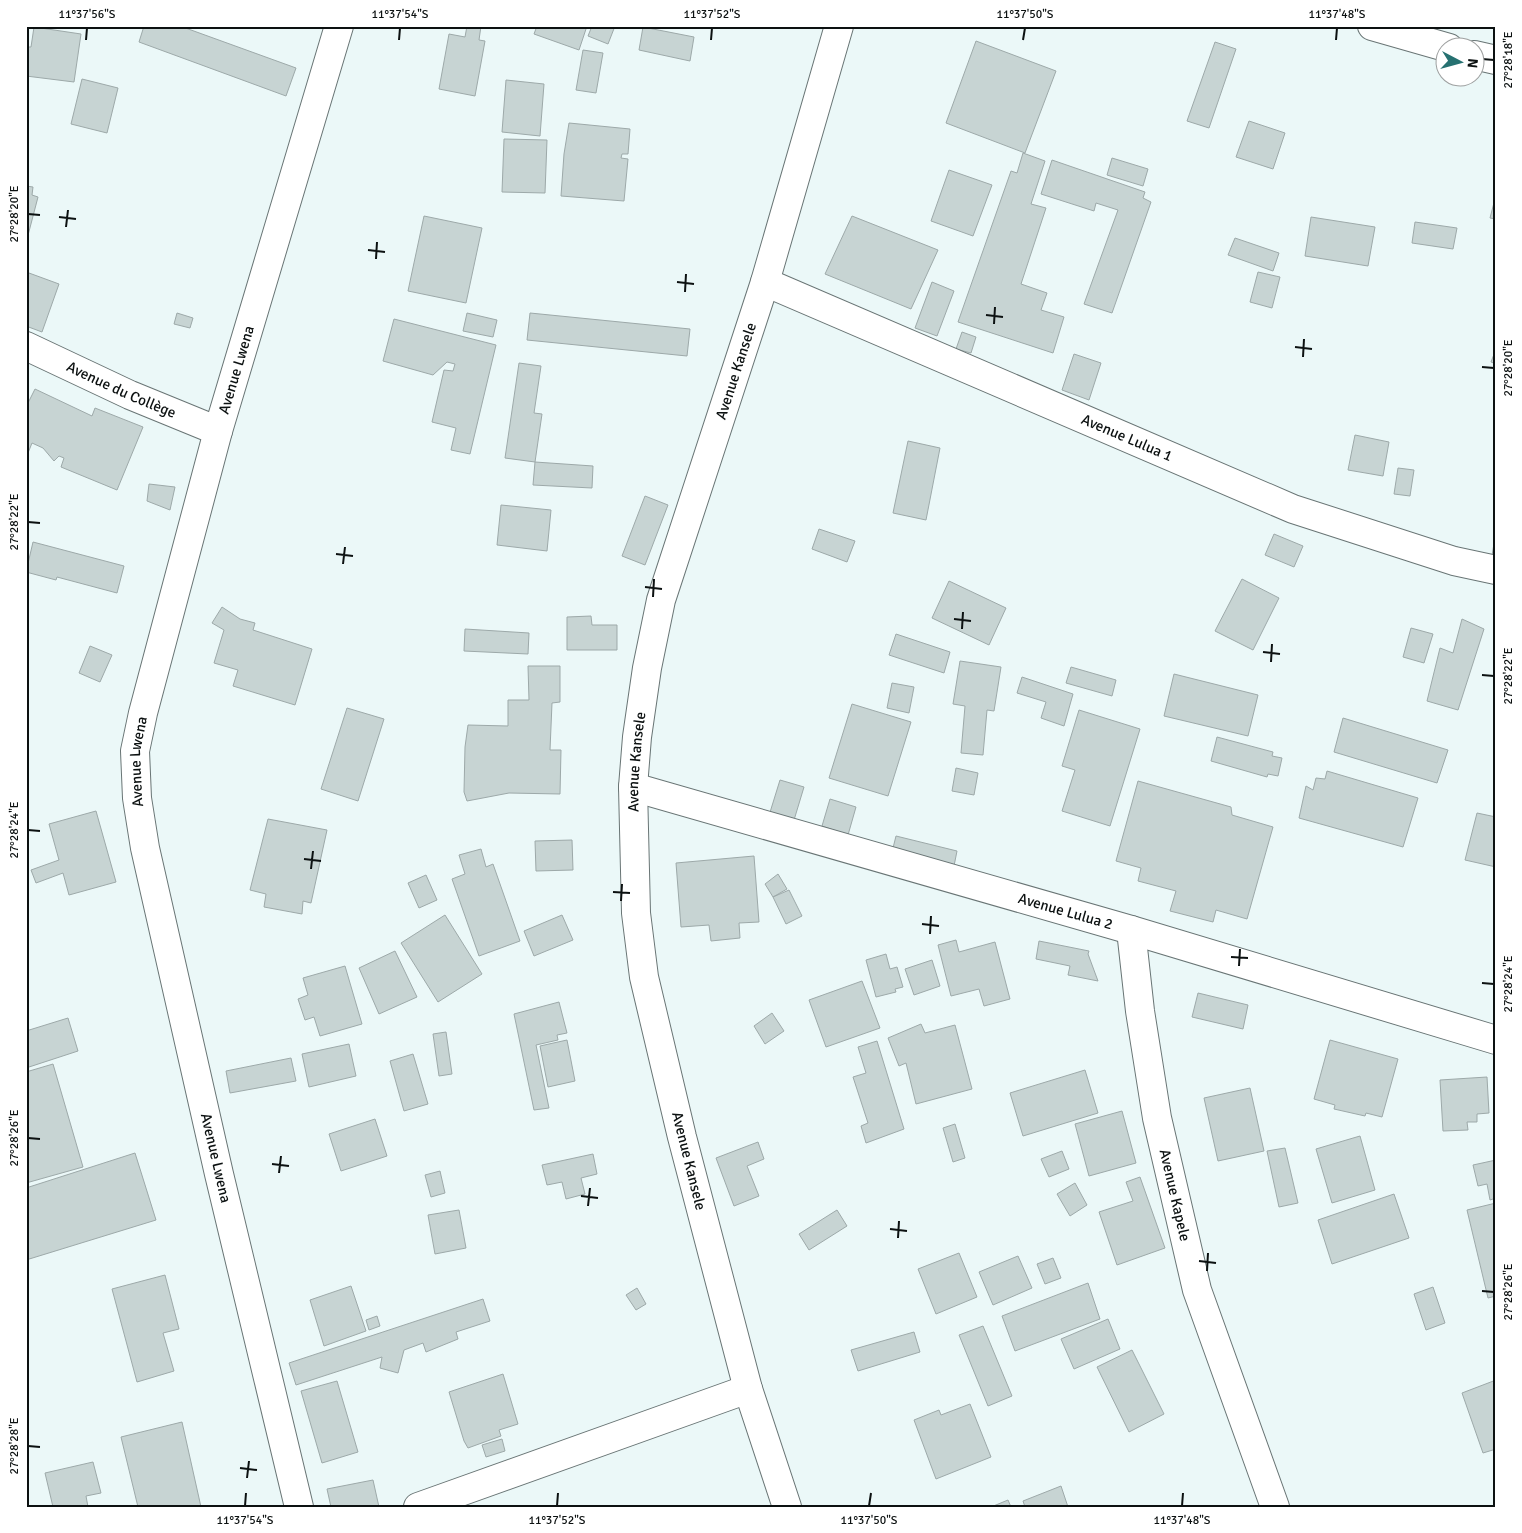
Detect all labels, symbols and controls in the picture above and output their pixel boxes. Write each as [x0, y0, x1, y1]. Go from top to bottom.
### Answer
text: 11°37'56"S [58, 7, 116, 22]
text: 11°37'54"S [371, 7, 429, 22]
text: 11°37'52"S [683, 7, 741, 22]
text: 11°37'50"S [996, 7, 1054, 22]
text: 11°37'48"S [1308, 7, 1366, 22]
text: 27°28'18"E [1501, 31, 1516, 89]
north arrow [1434, 38, 1484, 88]
text: N [1463, 58, 1481, 69]
text: 27°28'20"E [7, 185, 22, 243]
street label: Avenue Kansele [712, 320, 760, 422]
street label: Avenue Lwena [215, 323, 258, 416]
text: 27°28'20"E [1501, 339, 1516, 397]
street label: Avenue du Collège [64, 357, 179, 422]
street label: Avenue Lulua 1 [1079, 410, 1175, 465]
text: 27°28'22"E [7, 493, 22, 551]
text: 27°28'22"E [1501, 647, 1516, 705]
street label: Avenue Kansele [624, 710, 650, 812]
street label: Avenue Lwena [126, 715, 151, 808]
text: 27°28'24"E [7, 801, 22, 859]
street label: Avenue Lulua 2 [1016, 889, 1115, 933]
text: 27°28'24"E [1501, 955, 1516, 1013]
text: 27°28'26"E [7, 1109, 22, 1167]
street label: Avenue Kansele [668, 1110, 710, 1212]
street label: Avenue Lwena [197, 1111, 235, 1205]
street label: Avenue Kapele [1156, 1147, 1194, 1243]
text: 27°28'26"E [1501, 1263, 1516, 1321]
text: 27°28'28"E [7, 1417, 22, 1475]
text: 11°37'54"S [216, 1513, 274, 1528]
text: 11°37'52"S [528, 1513, 586, 1528]
text: 11°37'50"S [840, 1513, 898, 1528]
text: 11°37'48"S [1153, 1513, 1211, 1528]

